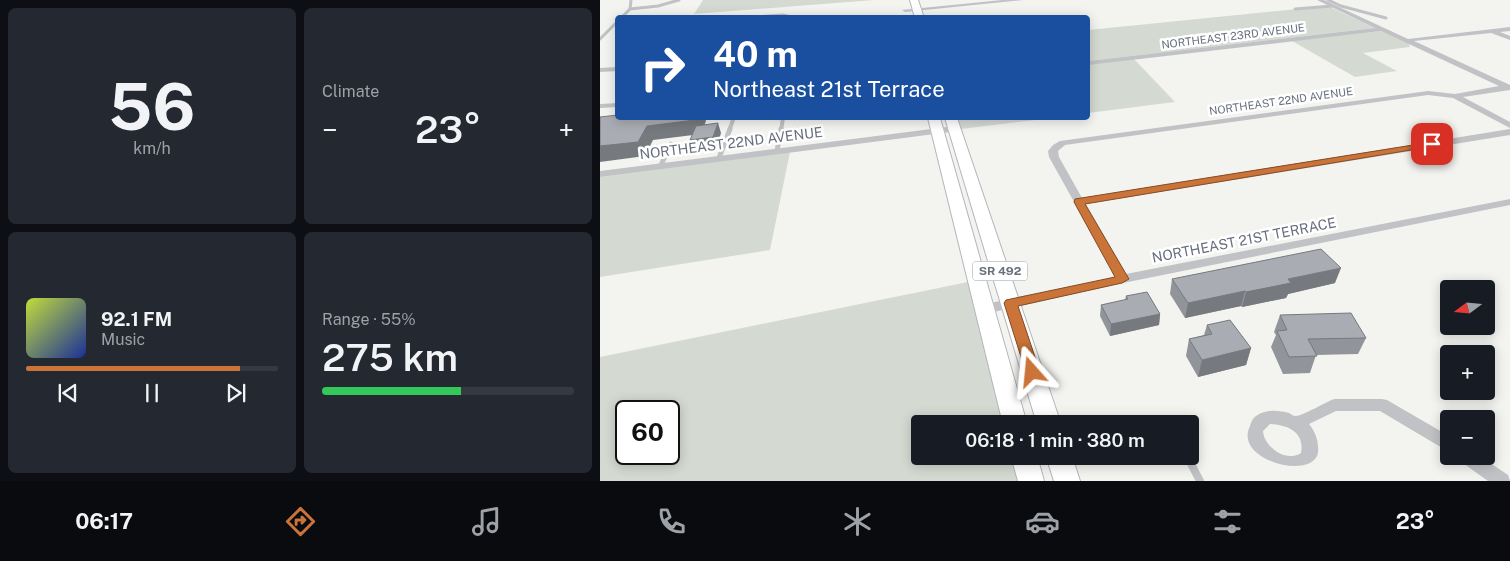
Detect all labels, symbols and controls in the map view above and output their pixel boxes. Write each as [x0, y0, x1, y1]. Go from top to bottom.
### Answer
street label: NORTHEAST 23RD AVENUE [1161, 21, 1306, 51]
text: 40 m [713, 34, 798, 75]
icon: right [630, 35, 695, 100]
text: 56 [109, 68, 195, 145]
text: Northeast 21st Terrace [713, 76, 945, 102]
text: Climate [322, 82, 379, 101]
street label: NORTHEAST 22ND AVENUE [1208, 85, 1354, 117]
text: 23° [415, 107, 481, 152]
text: − [322, 113, 338, 146]
text: + [558, 113, 574, 146]
pin [1411, 123, 1453, 165]
street label: NORTHEAST 22ND AVENUE [639, 124, 823, 162]
icon: arrive [1418, 130, 1446, 158]
text: km/h [133, 139, 171, 158]
street label: NORTHEAST 21ST TERRACE [1151, 214, 1337, 266]
road number: SR 492 [972, 262, 1028, 280]
north arrow [1440, 280, 1495, 335]
map controls [1440, 280, 1495, 465]
text: 92.1 FM [101, 308, 172, 330]
text: Range · 55% [322, 310, 416, 329]
text: Music [101, 330, 145, 349]
text: 275 km [322, 335, 458, 380]
position arrow [1005, 345, 1057, 397]
button: + [1440, 345, 1495, 400]
icon: previous [54, 379, 82, 407]
icon: pause [138, 379, 166, 407]
icon: next [222, 379, 250, 407]
speed limit sign: 60 [615, 400, 680, 465]
button: − [1440, 410, 1495, 465]
text: 06:18 · 1 min · 380 m [965, 429, 1145, 451]
icon: directions [283, 504, 318, 539]
icon: music [469, 504, 504, 539]
icon: phone [654, 504, 689, 539]
icon: climate [840, 504, 875, 539]
icon: car [1025, 504, 1060, 539]
icon: filters [1210, 504, 1245, 539]
text: 06:17 [75, 508, 133, 534]
text: 23° [1396, 508, 1435, 534]

